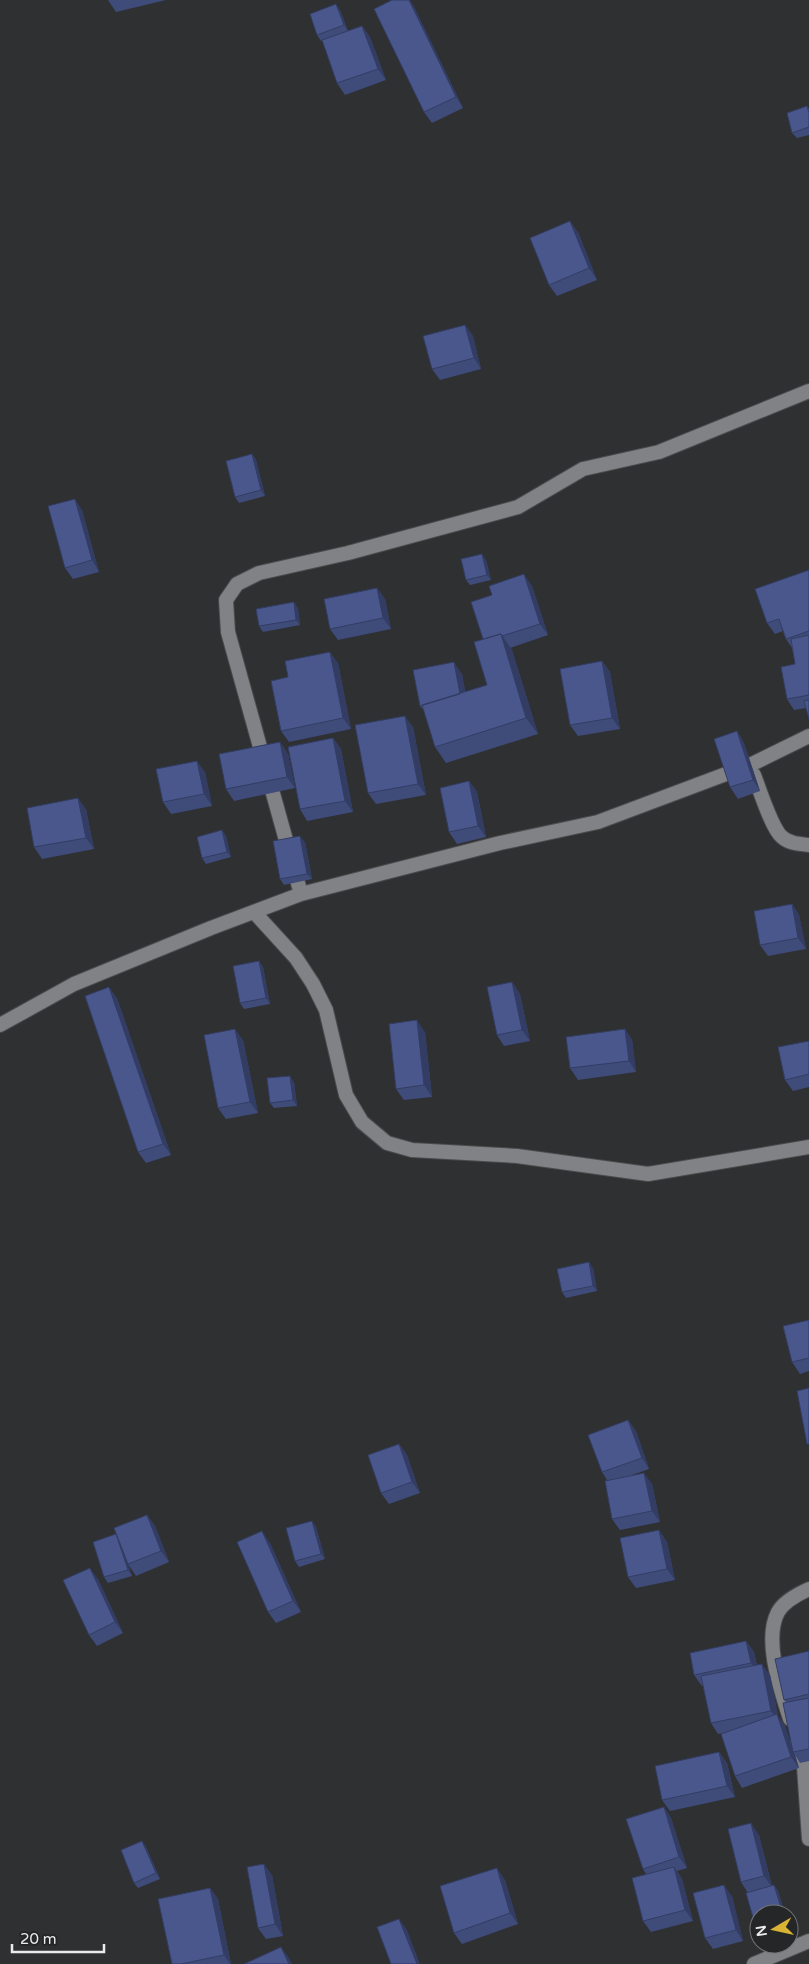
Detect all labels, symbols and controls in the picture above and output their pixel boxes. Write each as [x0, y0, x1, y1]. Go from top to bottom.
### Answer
north arrow [749, 1904, 799, 1954]
scale bar [12, 1922, 105, 1954]
text: N [752, 1924, 771, 1938]
text: 20 m [20, 1930, 57, 1948]

